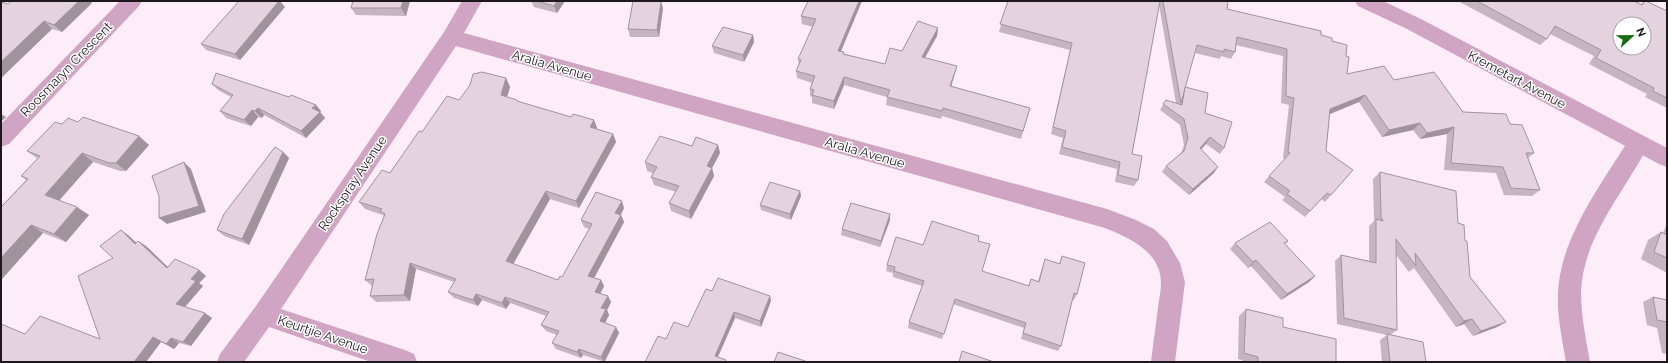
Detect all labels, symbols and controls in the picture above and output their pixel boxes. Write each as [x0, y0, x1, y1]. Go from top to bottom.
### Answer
north arrow [1612, 16, 1652, 56]
street label: Roosmaryn Crescent [17, 19, 116, 120]
text: N [1633, 26, 1648, 39]
street label: Aralia Avenue [510, 47, 594, 84]
street label: Kremetart Avenue [1465, 47, 1569, 112]
street label: Rockspray Avenue [315, 133, 390, 233]
street label: Aralia Avenue [823, 134, 907, 171]
street label: Keurtjie Avenue [276, 312, 370, 357]

